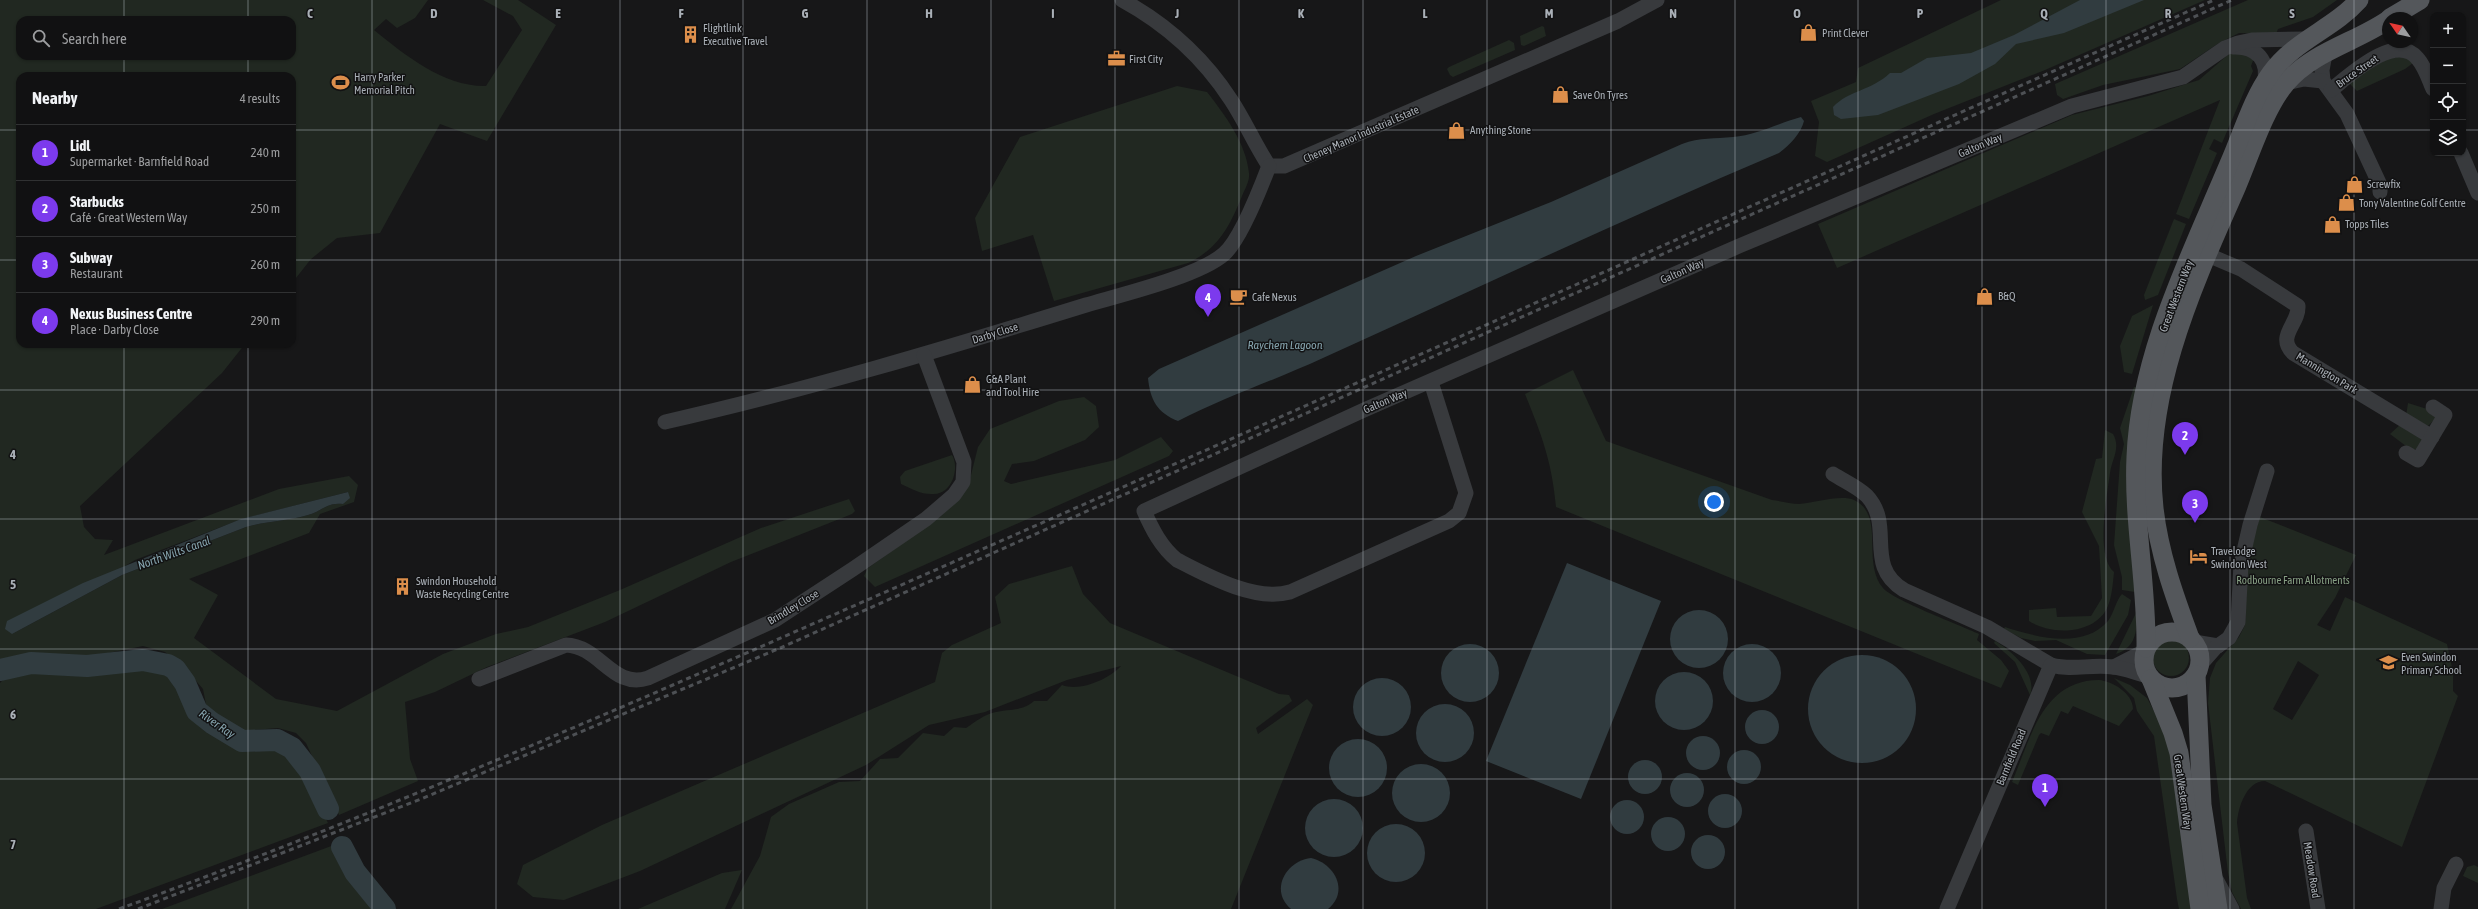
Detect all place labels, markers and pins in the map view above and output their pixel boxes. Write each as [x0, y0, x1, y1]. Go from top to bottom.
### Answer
place label: Flightlink Executive Travel [703, 22, 768, 47]
shop icon: Print Clever [1799, 23, 1819, 43]
building icon: Flightlink Executive Travel [680, 24, 700, 44]
place label: Print Clever [1822, 27, 1869, 39]
office icon: First City [1106, 49, 1126, 69]
place label: First City [1129, 53, 1163, 65]
place label: Harry Parker Memorial Pitch [354, 71, 415, 96]
sports icon: Harry Parker Memorial Pitch [331, 73, 351, 93]
shop icon: Save On Tyres [1550, 85, 1570, 105]
place label: Save On Tyres [1573, 89, 1628, 101]
shop icon: Anything Stone [1447, 120, 1467, 140]
place label: Anything Stone [1470, 124, 1531, 136]
shop icon: Screwfix [2344, 174, 2364, 194]
place label: Screwfix [2367, 178, 2401, 190]
shop icon: Tony Valentine Golf Centre [2336, 193, 2356, 213]
place label: Tony Valentine Golf Centre [2359, 197, 2466, 209]
shop icon: Topps Tiles [2322, 214, 2342, 234]
place label: Topps Tiles [2345, 218, 2389, 230]
pin: 4 [1195, 284, 1221, 317]
shop icon: B&Q [1975, 286, 1995, 306]
cafe icon: Cafe Nexus [1229, 287, 1249, 307]
place label: B&Q [1998, 290, 2016, 302]
place label: Cafe Nexus [1252, 291, 1297, 303]
place label: G&A Plant and Tool Hire [986, 373, 1039, 398]
shop icon: G&A Plant and Tool Hire [963, 375, 983, 395]
pin: 2 [2172, 422, 2198, 455]
pin: 3 [2182, 490, 2208, 523]
place label: Travelodge Swindon West [2211, 545, 2267, 570]
hotel icon: Travelodge Swindon West [2188, 547, 2208, 567]
place label: Swindon Household Waste Recycling Centre [416, 575, 509, 600]
building icon: Swindon Household Waste Recycling Centre [393, 577, 413, 597]
place label: Even Swindon Primary School [2401, 651, 2462, 676]
school or university icon: Even Swindon Primary School [2378, 653, 2398, 673]
pin: 1 [2032, 774, 2058, 807]

